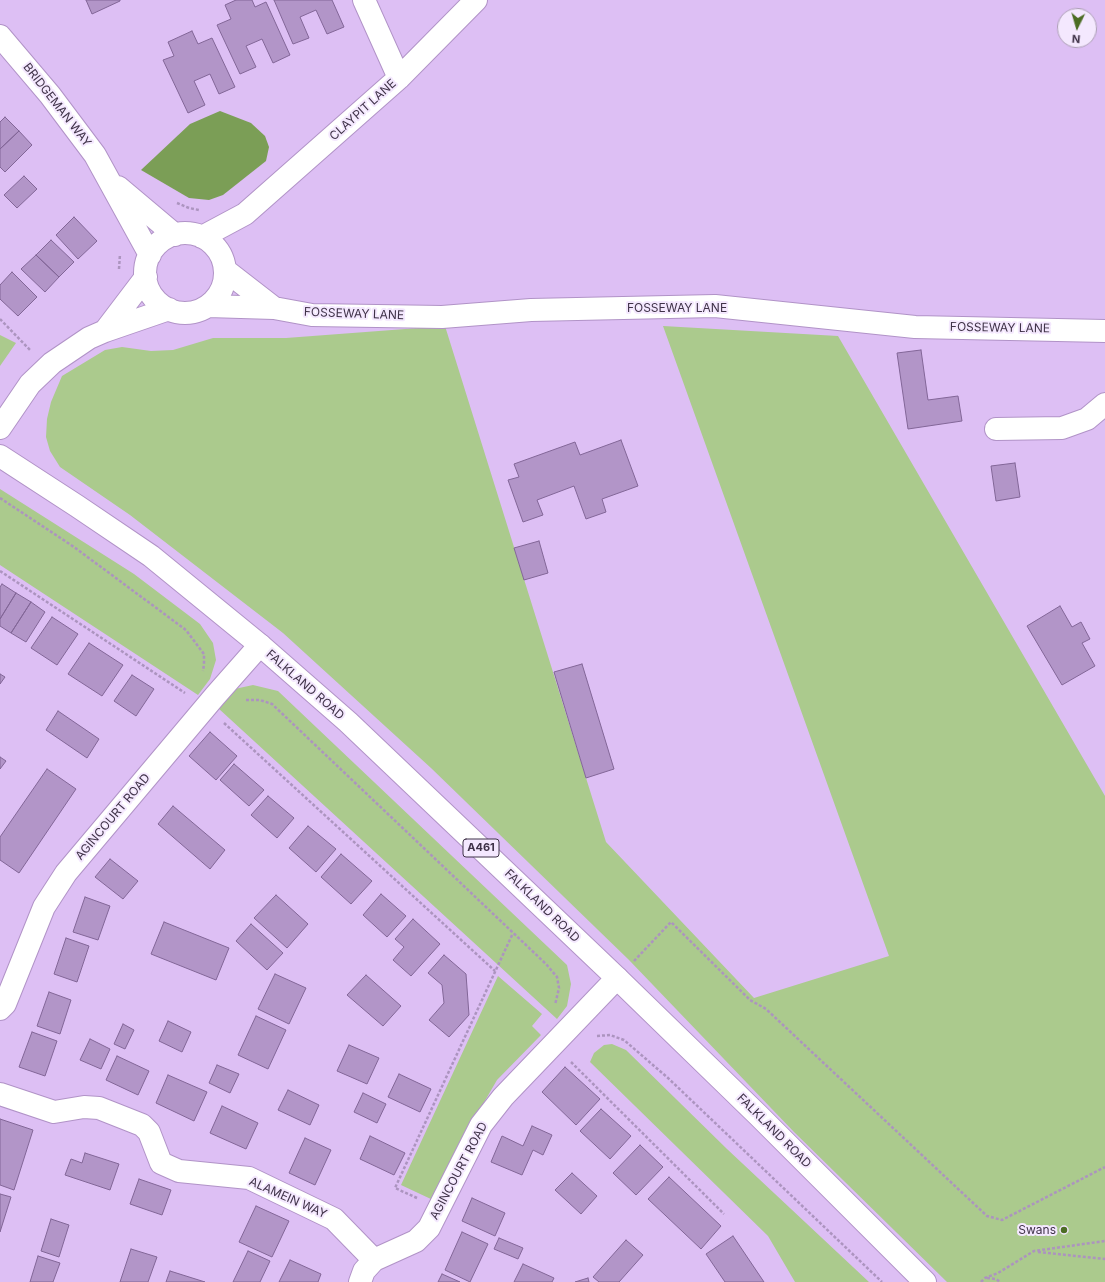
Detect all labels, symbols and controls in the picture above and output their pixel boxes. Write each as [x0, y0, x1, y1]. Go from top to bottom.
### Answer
north arrow [1057, 8, 1097, 48]
text: N [1071, 32, 1081, 46]
street label: BRIDGEMAN WAY [20, 60, 94, 150]
street label: CLAYPIT LANE [327, 76, 399, 144]
street label: FOSSEWAY LANE [627, 301, 727, 315]
street label: FOSSEWAY LANE [304, 305, 404, 323]
street label: FOSSEWAY LANE [950, 320, 1050, 336]
street label: FALKLAND ROAD [263, 647, 347, 723]
street label: AGINCOURT ROAD [73, 771, 153, 863]
road number: A461 [463, 839, 499, 857]
street label: FALKLAND ROAD [502, 867, 582, 945]
street label: FALKLAND ROAD [734, 1091, 814, 1171]
street label: AGINCOURT ROAD [427, 1120, 491, 1222]
street label: ALAMEIN WAY [247, 1174, 329, 1222]
place label: Swans [1018, 1223, 1056, 1237]
marker: Swans [1059, 1225, 1069, 1235]

